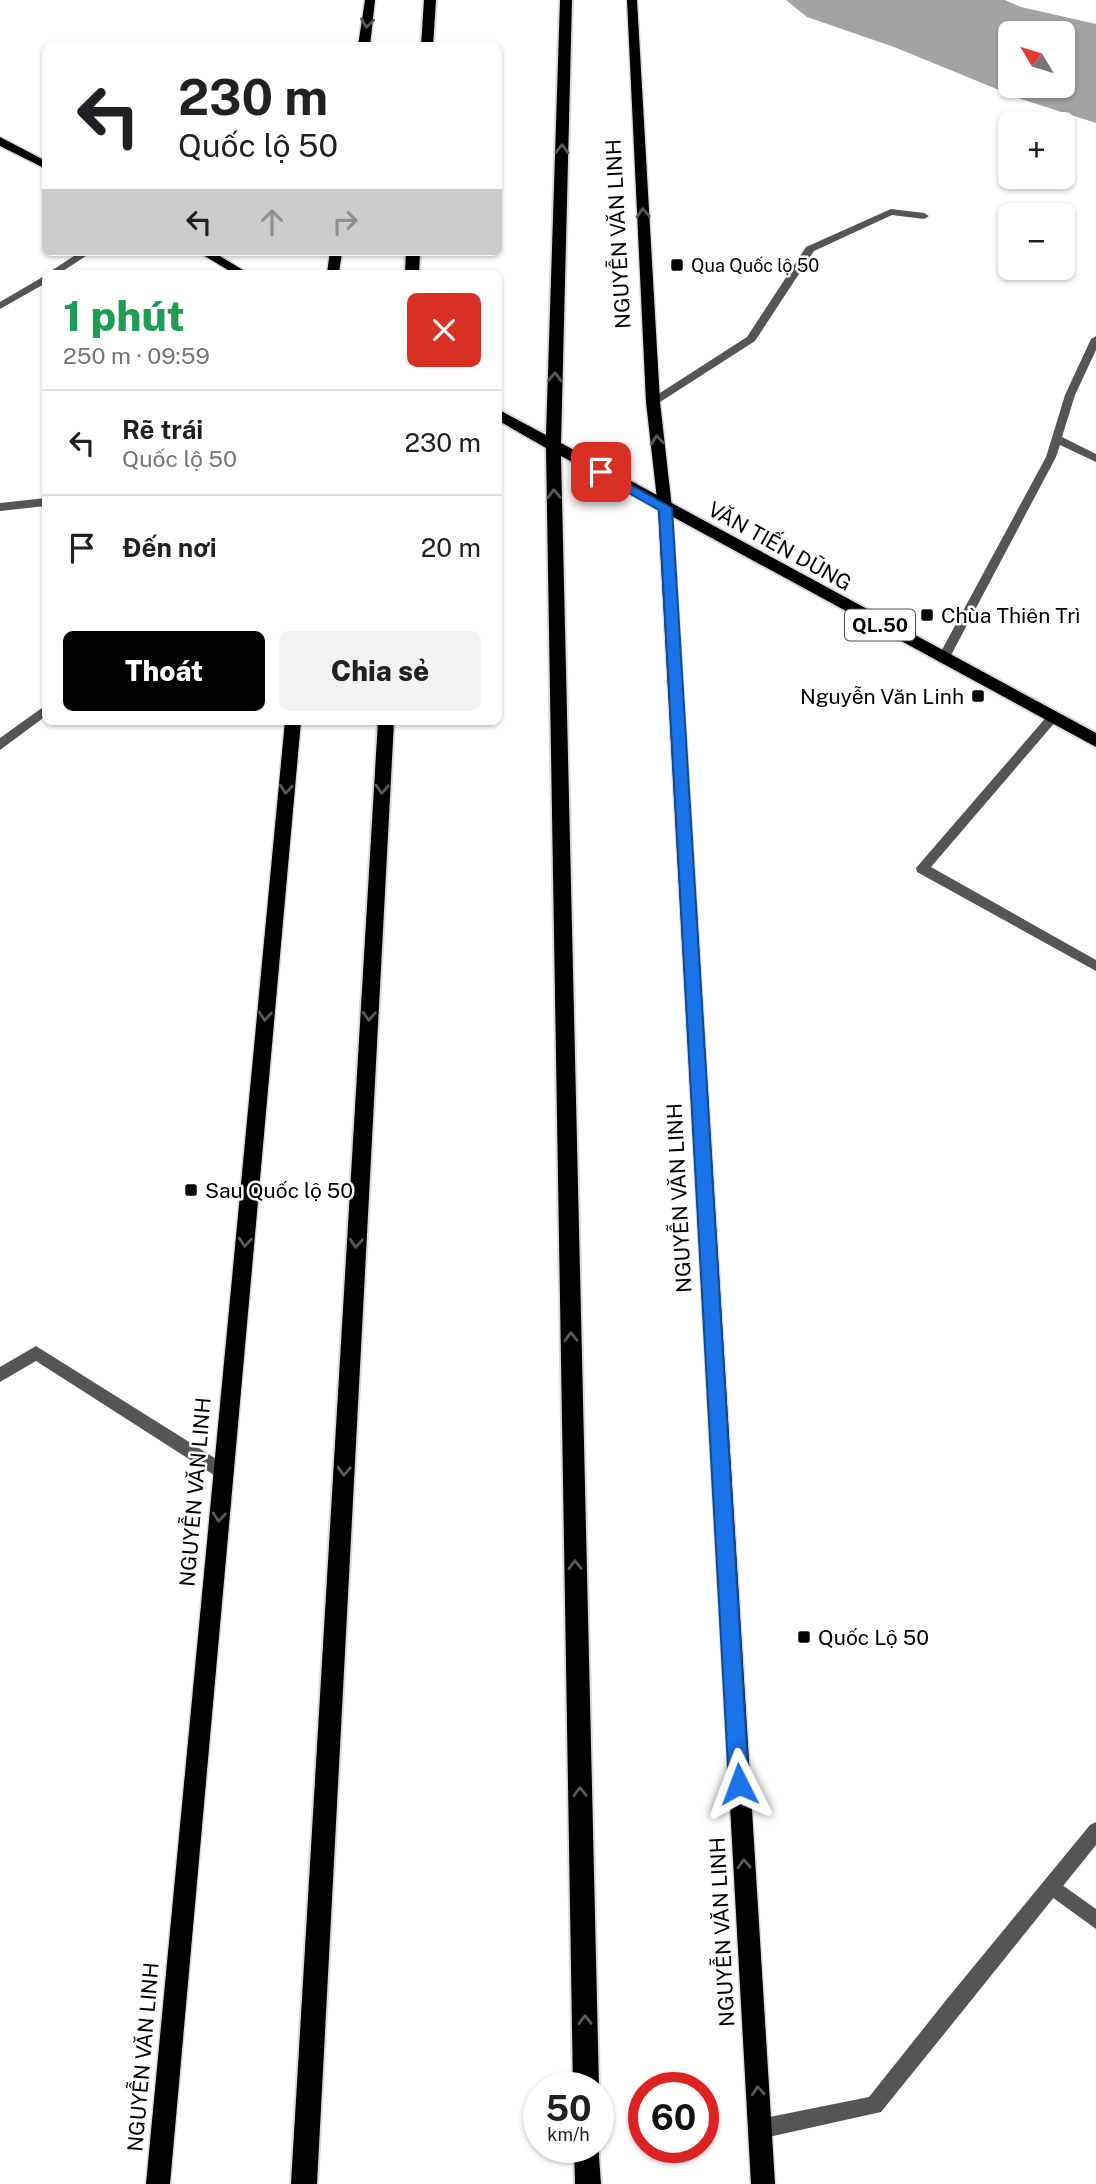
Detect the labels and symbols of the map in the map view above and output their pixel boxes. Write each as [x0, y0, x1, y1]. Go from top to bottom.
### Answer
one-way arrow [359, 17, 374, 29]
north arrow [998, 21, 1074, 98]
street label: NGUYỄN VĂN LINH [598, 139, 635, 330]
one-way arrow [554, 143, 569, 154]
one-way arrow [636, 208, 651, 219]
place label: Qua Quốc lộ 50 [691, 255, 819, 276]
marker: Qua Quốc lộ 50 [669, 257, 685, 273]
one-way arrow [547, 371, 563, 381]
one-way arrow [650, 435, 665, 446]
pin [571, 442, 631, 502]
one-way arrow [546, 489, 562, 499]
street label: VĂN TIẾN DŨNG [704, 495, 857, 596]
place label: Chùa Thiên Trì [941, 603, 1080, 628]
marker: Chùa Thiên Trì [919, 607, 935, 623]
road number: QL.50 [845, 610, 915, 640]
place label: Nguyễn Văn Linh [800, 684, 964, 709]
marker: Nguyễn Văn Linh [970, 688, 986, 704]
one-way arrow [279, 784, 294, 795]
one-way arrow [375, 784, 390, 795]
one-way arrow [258, 1010, 273, 1021]
one-way arrow [362, 1011, 377, 1022]
street label: NGUYỄN VĂN LINH [659, 1103, 696, 1294]
place label: Sau Quốc lộ 50 [205, 1178, 353, 1203]
marker: Sau Quốc lộ 50 [183, 1182, 199, 1198]
one-way arrow [237, 1236, 252, 1248]
one-way arrow [349, 1238, 364, 1249]
one-way arrow [563, 1331, 579, 1342]
street label: NGUYỄN VĂN LINH [171, 1396, 216, 1588]
one-way arrow [336, 1465, 351, 1476]
one-way arrow [212, 1512, 227, 1523]
one-way arrow [568, 1559, 583, 1570]
place label: Quốc Lộ 50 [818, 1625, 929, 1650]
marker: Quốc Lộ 50 [796, 1629, 812, 1645]
position arrow [702, 1747, 776, 1821]
one-way arrow [572, 1786, 588, 1797]
street label: NGUYỄN VĂN LINH [702, 1837, 739, 2028]
one-way arrow [737, 1859, 752, 1870]
street label: NGUYỄN VĂN LINH [119, 1961, 164, 2153]
one-way arrow [577, 2014, 592, 2025]
speed limit sign: 60 [628, 2072, 719, 2163]
one-way arrow [751, 2086, 766, 2097]

